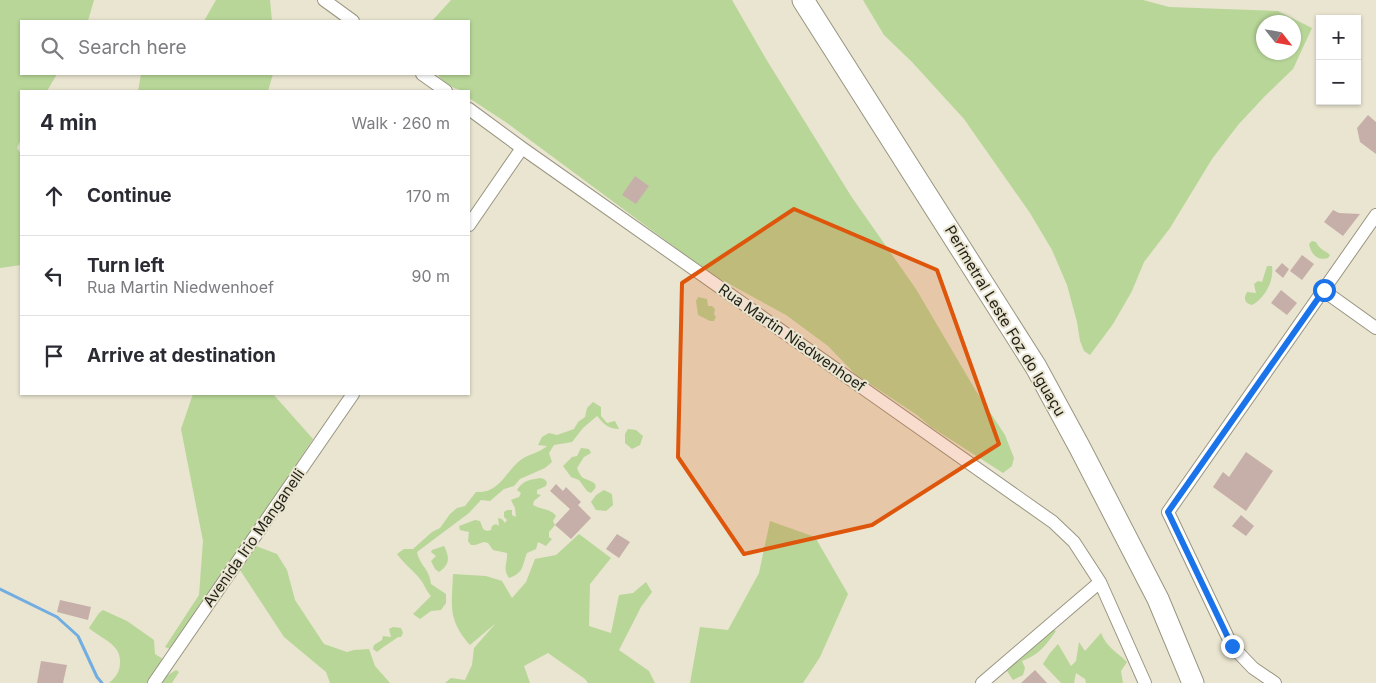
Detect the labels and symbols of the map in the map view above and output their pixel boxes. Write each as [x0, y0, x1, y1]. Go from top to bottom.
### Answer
north arrow [1256, 15, 1301, 60]
street label: Perimetral Leste Foz do Iguaçu [941, 222, 1070, 420]
route start [1313, 279, 1336, 302]
street label: Rua Martin Niedwenhoef [715, 280, 870, 396]
street label: Avenida Irio Manganelli [199, 465, 308, 610]
route end [1221, 635, 1244, 658]

